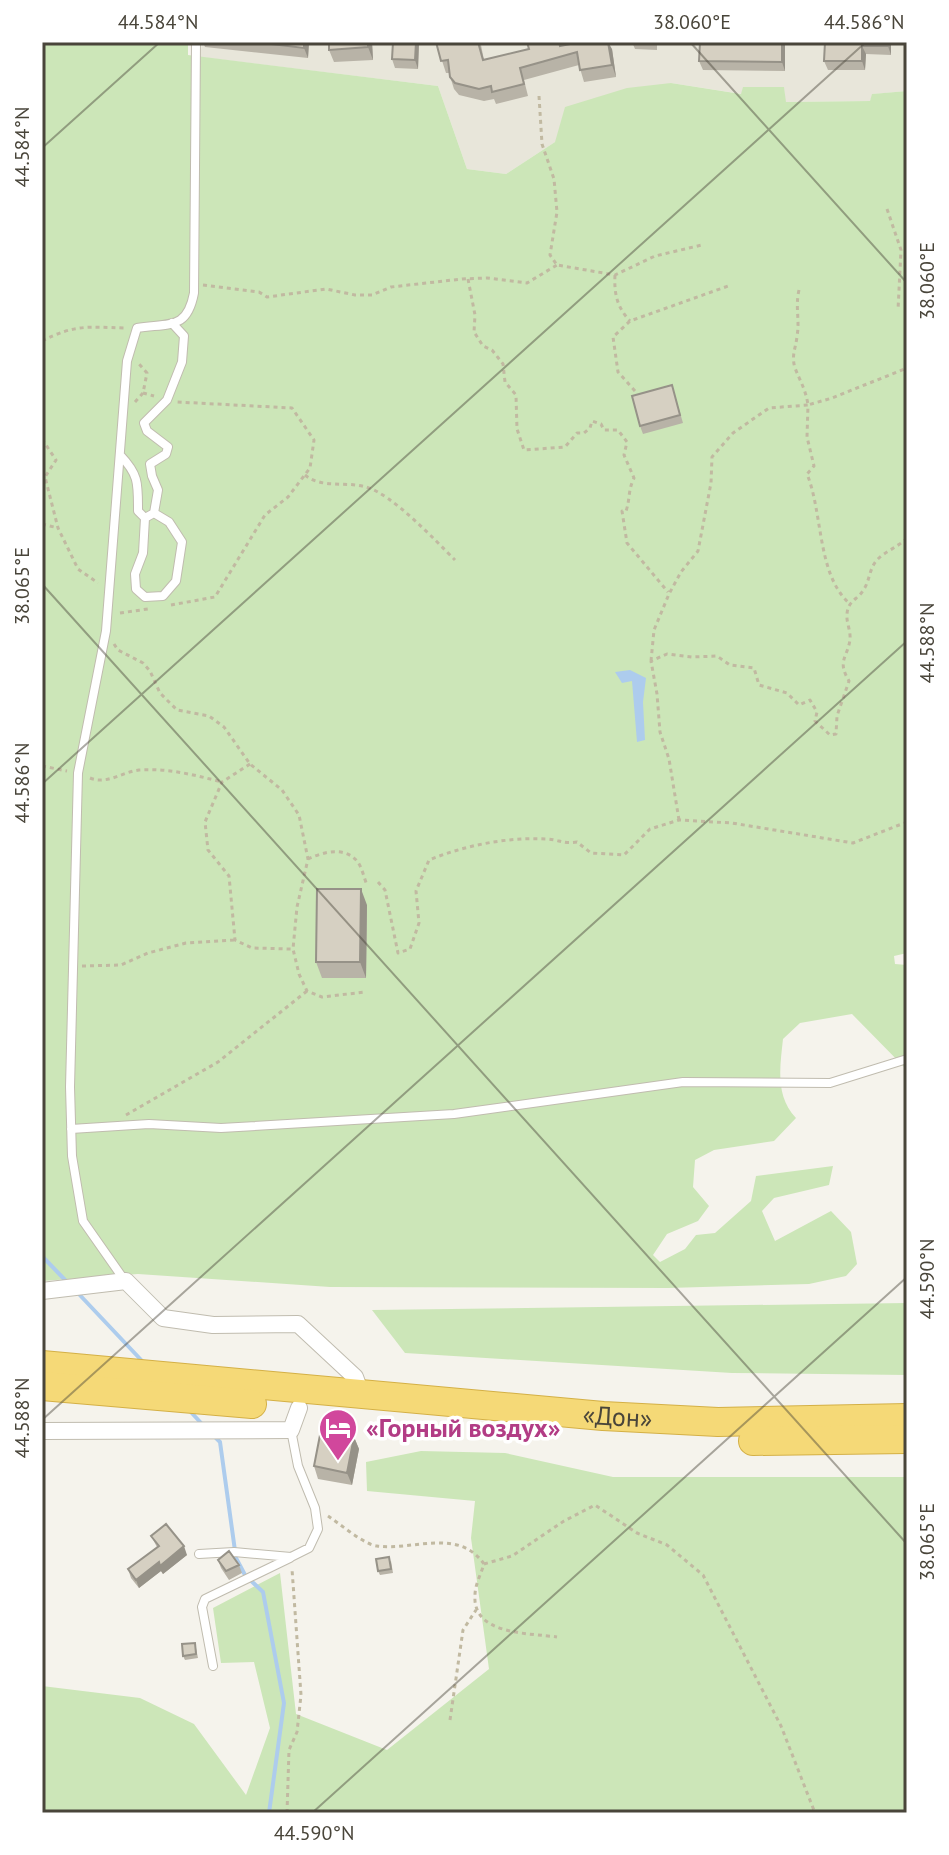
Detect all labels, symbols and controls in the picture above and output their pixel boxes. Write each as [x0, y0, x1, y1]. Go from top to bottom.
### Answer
text: 44.584°N [118, 9, 198, 35]
text: 38.060°E [653, 9, 731, 35]
text: 44.586°N [824, 9, 904, 35]
text: 44.584°N [9, 107, 35, 187]
text: 38.060°E [914, 242, 940, 320]
text: 38.065°E [9, 547, 35, 625]
text: 44.588°N [914, 603, 940, 683]
text: 44.586°N [9, 743, 35, 823]
text: 44.590°N [914, 1239, 940, 1319]
text: 44.588°N [9, 1378, 35, 1458]
street label: «Дон» [581, 1397, 653, 1435]
hotel icon: «Горный воздух» [317, 1407, 359, 1462]
place label: «Горный воздух» [366, 1411, 560, 1444]
text: 38.065°E [914, 1503, 940, 1581]
text: 44.590°N [274, 1820, 354, 1846]

